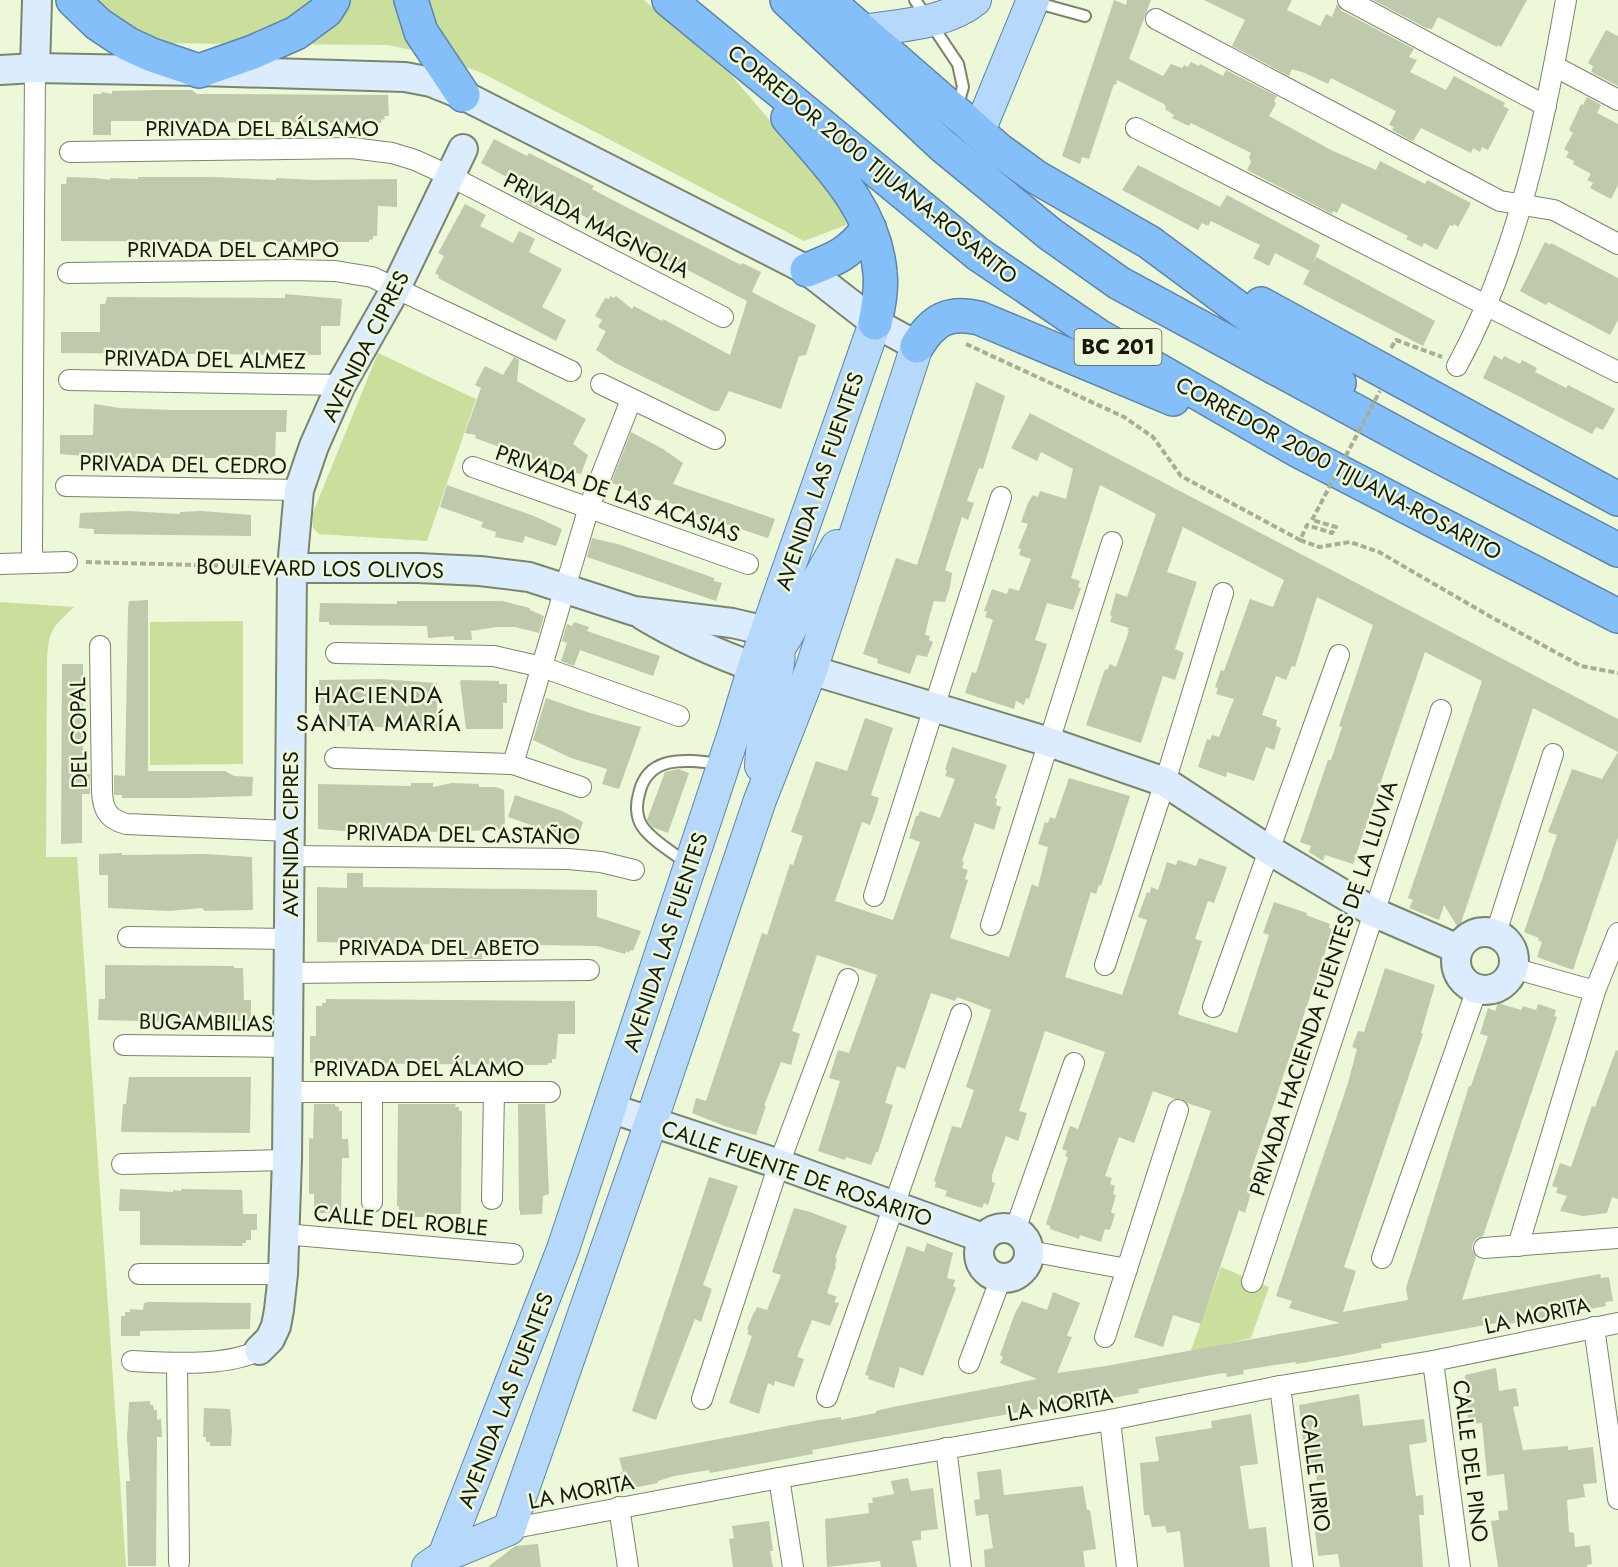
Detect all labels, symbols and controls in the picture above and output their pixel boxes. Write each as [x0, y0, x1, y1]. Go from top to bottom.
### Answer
street label: CORREDOR 2000 TIJUANA-ROSARITO [721, 37, 1025, 291]
street label: PRIVADA DEL BÁLSAMO [145, 112, 379, 144]
street label: PRIVADA MAGNOLIA [498, 164, 696, 286]
street label: PRIVADA DEL CAMPO [127, 233, 339, 265]
street label: AVENIDA CIPRES [313, 265, 417, 427]
road number: BC 201 [1074, 329, 1162, 365]
street label: PRIVADA DEL ALMEZ [104, 341, 306, 377]
street label: AVENIDA LAS FUENTES [767, 368, 871, 594]
street label: CORREDOR 2000 TIJUANA-ROSARITO [1170, 368, 1508, 568]
street label: PRIVADA DE LAS ACASIAS [491, 436, 745, 550]
street label: PRIVADA DEL CEDRO [79, 446, 287, 482]
street label: BOULEVARD LOS OLIVOS [196, 550, 444, 586]
street label: DEL COPAL [61, 677, 95, 789]
district label: HACIENDA SANTA MARÍA [296, 677, 462, 740]
street label: AVENIDA CIPRES [274, 751, 306, 917]
street label: PRIVADA HACIENDA FUENTES DE LA LLUVIA [1241, 776, 1406, 1200]
street label: PRIVADA DEL CASTAÑO [346, 816, 580, 852]
street label: AVENIDA LAS FUENTES [614, 828, 716, 1056]
street label: PRIVADA DEL ABETO [339, 931, 540, 963]
street label: BUGAMBILIAS [139, 1005, 273, 1039]
street label: PRIVADA DEL ÁLAMO [314, 1052, 524, 1084]
street label: CALLE FUENTE DE ROSARITO [657, 1112, 937, 1234]
street label: CALLE DEL ROBLE [312, 1196, 490, 1244]
street label: AVENIDA LAS FUENTES [449, 1287, 561, 1513]
street label: LA MORITA [1481, 1288, 1593, 1342]
street label: CALLE DEL PINO [1445, 1378, 1497, 1544]
street label: LA MORITA [1004, 1379, 1116, 1429]
street label: CALLE LIRIO [1293, 1412, 1339, 1534]
street label: LA MORITA [525, 1465, 637, 1517]

